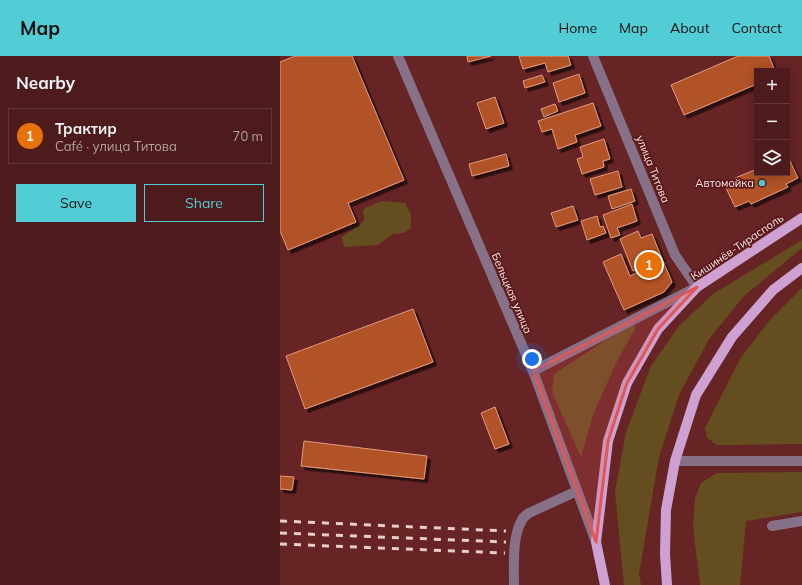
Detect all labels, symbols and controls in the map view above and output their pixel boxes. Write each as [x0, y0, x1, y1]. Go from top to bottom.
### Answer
text: Map [20, 16, 60, 40]
text: Home [558, 19, 597, 37]
text: Map [619, 19, 648, 37]
text: About [670, 19, 710, 37]
text: Contact [732, 19, 782, 37]
map controls [754, 68, 790, 176]
button: + [754, 68, 790, 104]
text: Nearby [16, 72, 75, 93]
button: − [754, 104, 790, 140]
text: Трактир [55, 119, 117, 138]
text: 1 [26, 128, 34, 144]
text: 70 m [233, 128, 263, 144]
street label: улица Титова [633, 133, 673, 205]
text: Café · улица Титова [55, 138, 177, 154]
button: layers [754, 140, 790, 176]
place label: Автомойка [695, 176, 754, 190]
marker: Автомойка [757, 178, 767, 188]
button: Save [16, 184, 136, 222]
button: Share [144, 184, 264, 222]
street label: Кишинёв-Тирасполь [688, 211, 786, 283]
pin: 1 [636, 250, 662, 280]
street label: Бельцкая улица [489, 251, 535, 335]
your location [522, 349, 542, 369]

